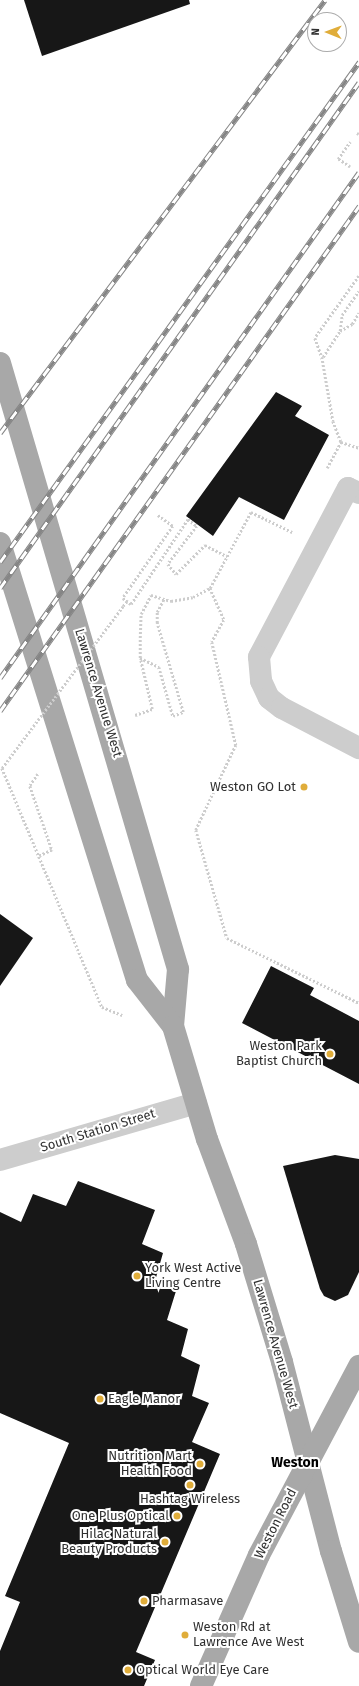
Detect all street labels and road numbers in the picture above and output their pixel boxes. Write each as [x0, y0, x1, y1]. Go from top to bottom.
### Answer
street label: Lawrence Avenue West [71, 627, 125, 759]
street label: South Station Street [39, 1106, 157, 1156]
street label: Lawrence Avenue West [249, 1278, 301, 1410]
street label: Weston Road [252, 1486, 300, 1562]

